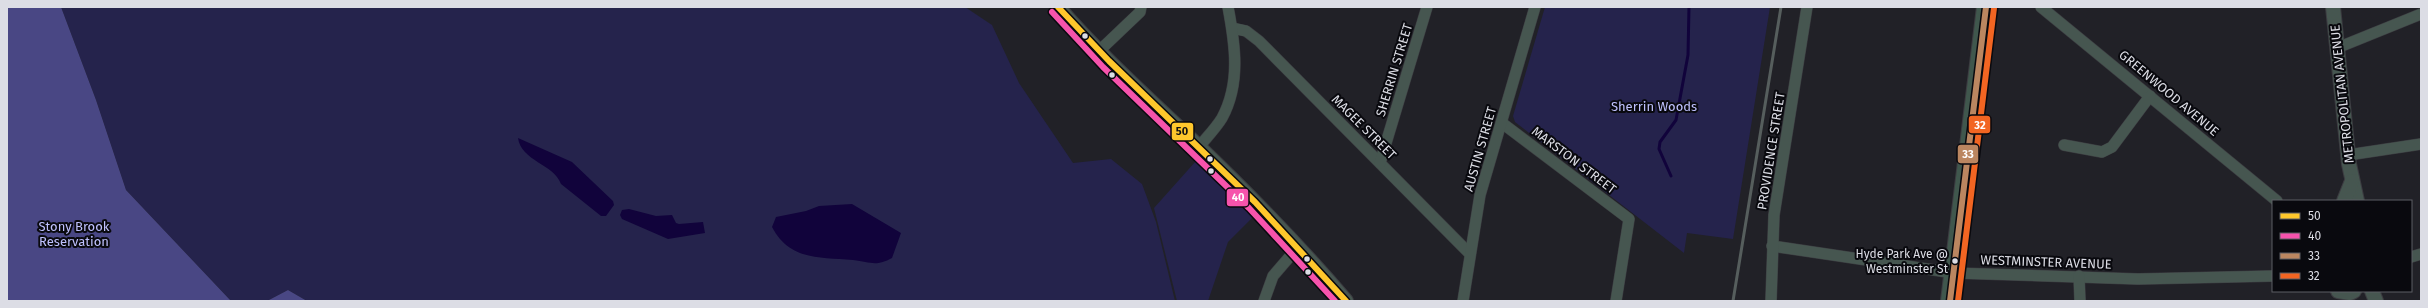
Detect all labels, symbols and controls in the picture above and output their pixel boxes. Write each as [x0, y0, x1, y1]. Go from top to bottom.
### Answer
street label: SHERRIN STREET [1373, 21, 1415, 118]
street label: METROPOLITAN AVENUE [2327, 24, 2357, 164]
unlabelled marker [1080, 31, 1090, 41]
street label: GREENWOOD AVENUE [2116, 47, 2222, 139]
unlabelled marker [1107, 70, 1117, 80]
street label: PROVIDENCE STREET [1754, 91, 1788, 211]
street label: MAGEE STREET [1329, 92, 1400, 163]
park label: Sherrin Woods [1611, 99, 1697, 114]
street label: AUSTIN STREET [1461, 105, 1499, 193]
line badge: 32 [1968, 115, 1991, 134]
text: 32 [1973, 119, 1986, 132]
line badge: 50 [1171, 122, 1194, 141]
street label: MARSTON STREET [1529, 123, 1619, 197]
text: 50 [1176, 125, 1189, 138]
line badge: 33 [1957, 144, 1979, 164]
text: 33 [1961, 148, 1974, 161]
unlabelled marker [1205, 154, 1215, 164]
unlabelled marker [1206, 166, 1216, 176]
line badge: 40 [1226, 188, 1249, 207]
text: 40 [1232, 191, 1245, 204]
legend [2272, 200, 2412, 292]
text: 50 [2308, 209, 2321, 223]
park label: Stony Brook Reservation [39, 219, 110, 249]
text: 40 [2308, 229, 2321, 243]
place label: Hyde Park Ave @ Westminster St [1856, 247, 1949, 276]
text: 33 [2308, 249, 2320, 263]
street label: WESTMINSTER AVENUE [1980, 252, 2112, 272]
unlabelled marker [1302, 254, 1312, 264]
marker: Hyde Park Ave @ Westminster St [1950, 256, 1960, 266]
unlabelled marker [1303, 267, 1313, 277]
text: 32 [2308, 269, 2320, 283]

